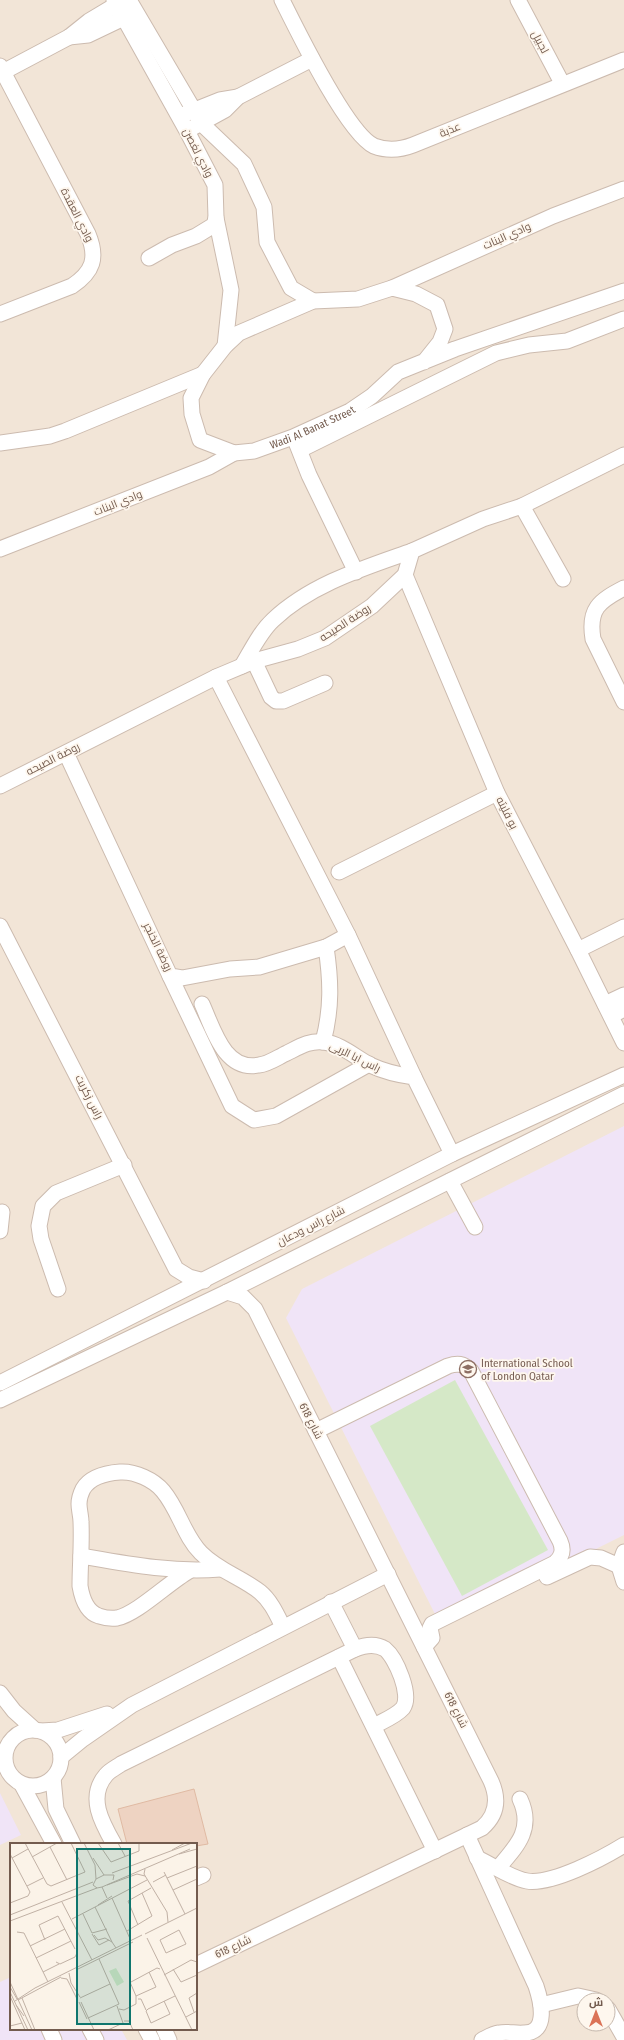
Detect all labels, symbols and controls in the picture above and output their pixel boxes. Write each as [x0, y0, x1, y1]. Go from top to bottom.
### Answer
street label: لجبيل [529, 28, 551, 56]
street label: عذبة [438, 120, 462, 140]
street label: وادي لغصن [178, 126, 216, 181]
street label: وادي العقدة [56, 186, 96, 245]
street label: وادي البنات [481, 220, 534, 254]
street label: Wadi Al Banat Street [268, 403, 358, 451]
street label: وادي البنات [92, 487, 145, 520]
street label: روضة الصيحه [317, 602, 373, 644]
street label: روضة الصيحه [24, 740, 82, 778]
street label: بو فليته [493, 795, 521, 831]
street label: روضة الخنجر [140, 920, 175, 974]
street label: راس ابا الربى [327, 1039, 383, 1075]
street label: راس زكريت [72, 1073, 106, 1121]
street label: شارع راس ودعان [275, 1203, 347, 1249]
place label: International School of London Qatar [481, 1357, 573, 1383]
school or university icon: International School of London Qatar [458, 1359, 478, 1379]
street label: شارع 618 [296, 1401, 326, 1442]
street label: شارع 618 [441, 1690, 471, 1731]
inset map [10, 1843, 197, 2030]
street label: شارع 618 [213, 1933, 254, 1962]
north arrow [576, 1992, 616, 2032]
text: ش [589, 1996, 603, 2009]

